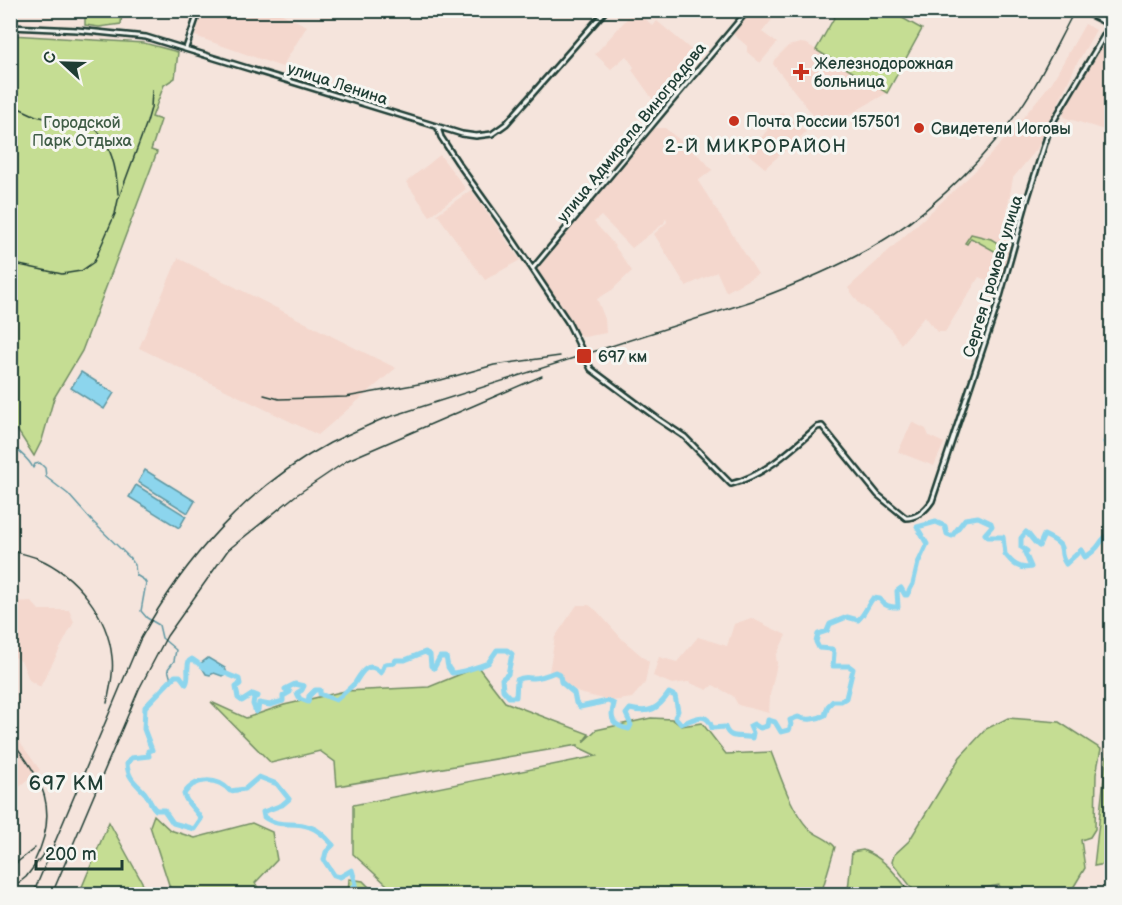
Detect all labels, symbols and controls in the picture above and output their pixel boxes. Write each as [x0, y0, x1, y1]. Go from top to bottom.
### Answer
north arrow [33, 33, 93, 93]
street label: улица Адмирала Виноградова [554, 39, 711, 227]
text: С [40, 49, 61, 67]
place label: Железнодорожная больница [814, 55, 953, 92]
street label: улица Ленина [285, 59, 391, 110]
marker: Железнодорожная больница [792, 63, 810, 81]
place label: Почта России 157501 [746, 113, 900, 132]
park label: Городской Парк Отдыха [32, 114, 133, 151]
marker: Почта России 157501 [727, 114, 741, 128]
place label: Свидетели Иоговы [931, 120, 1071, 139]
marker: Свидетели Иоговы [912, 121, 926, 135]
district label: 2-Й МИКРОРАЙОН [665, 136, 847, 157]
street label: Сергея Громова улица [960, 193, 1027, 360]
marker: 697 км [575, 347, 593, 365]
place label: 697 км [598, 348, 647, 367]
district label: 697 КМ [29, 772, 105, 796]
scale bar [36, 833, 122, 871]
text: 200 m [45, 844, 97, 865]

